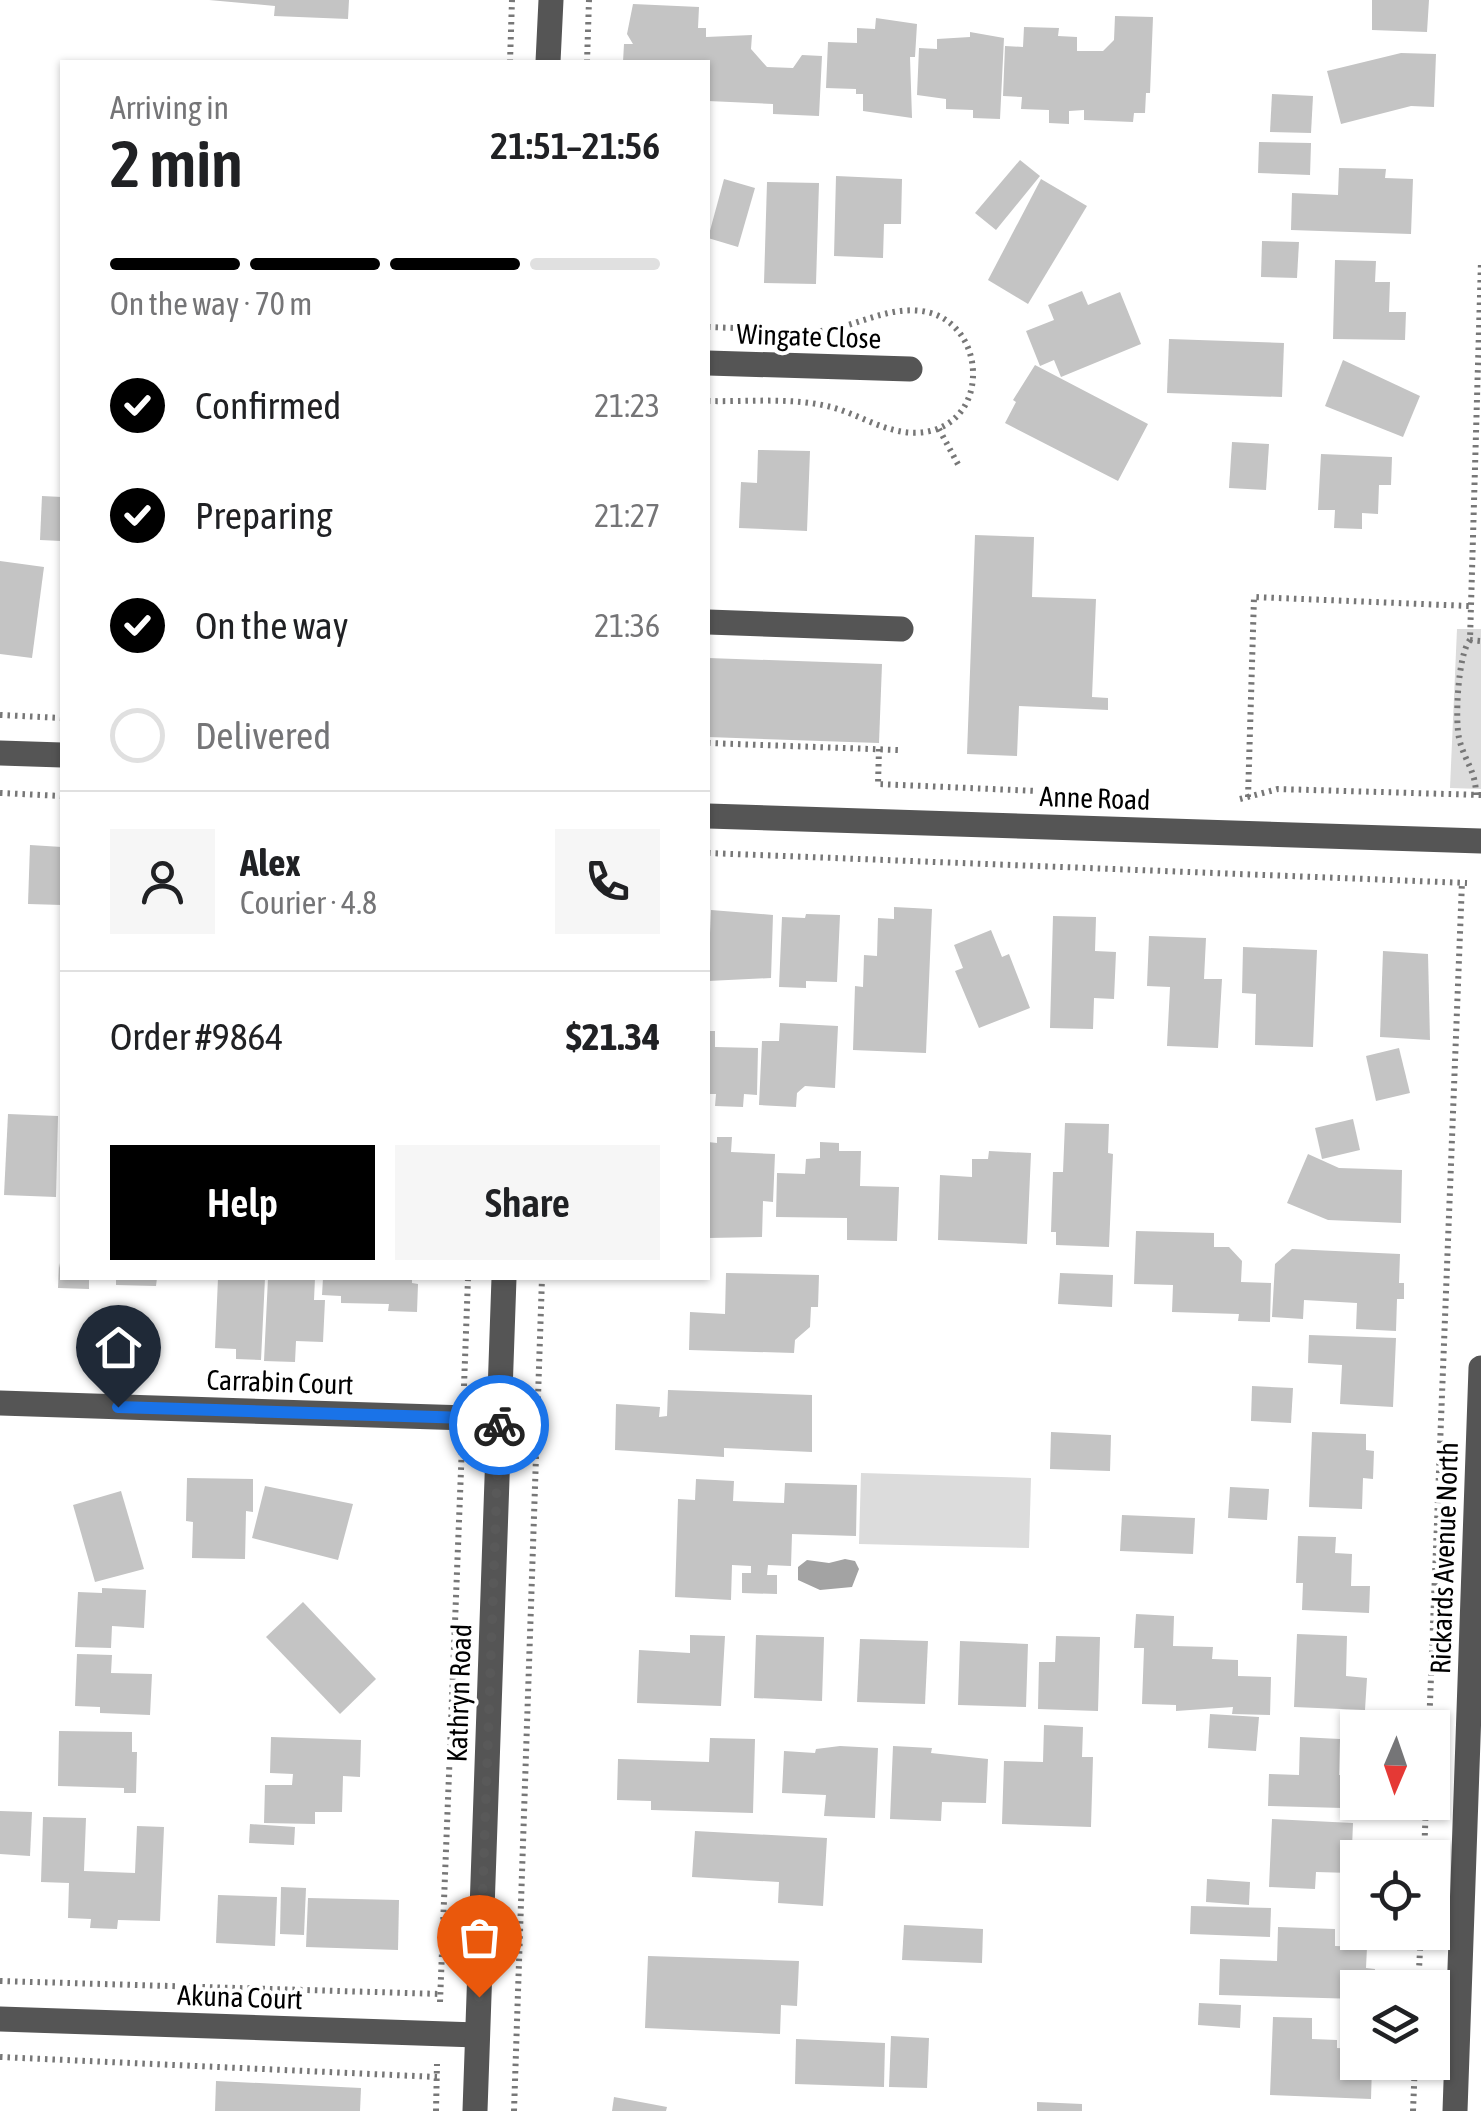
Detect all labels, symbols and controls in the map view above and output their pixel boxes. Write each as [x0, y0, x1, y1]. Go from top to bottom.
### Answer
text: Arriving in [110, 89, 229, 126]
text: 21:51–21:56 [490, 124, 660, 167]
text: 2 min [110, 126, 243, 201]
text: On the way · 70 m [110, 285, 312, 322]
street label: Wingate Close [736, 317, 882, 355]
icon: check [110, 378, 165, 433]
text: Confirmed [195, 384, 341, 427]
text: 21:23 [594, 387, 660, 424]
icon: check [110, 488, 165, 543]
text: Preparing [195, 494, 333, 537]
text: 21:27 [594, 497, 660, 534]
icon: check [110, 598, 165, 653]
text: On the way [195, 604, 348, 647]
text: 21:36 [594, 607, 660, 644]
text: Delivered [195, 714, 331, 757]
street label: Anne Road [1039, 780, 1151, 816]
button: person [110, 829, 215, 934]
button: phone [555, 829, 660, 934]
text: Alex [240, 841, 301, 884]
text: Courier · 4.8 [240, 884, 377, 921]
text: Order #9864 [110, 1015, 283, 1058]
text: $21.34 [566, 1015, 660, 1058]
button: Help [110, 1145, 375, 1260]
button: Share [395, 1145, 660, 1260]
pin [76, 1305, 161, 1408]
icon: home [91, 1320, 146, 1375]
street label: Carrabin Court [206, 1363, 354, 1401]
courier [449, 1375, 549, 1475]
icon: bike [472, 1398, 527, 1453]
street label: Rickards Avenue North [1424, 1441, 1464, 1675]
street label: Kathryn Road [441, 1623, 477, 1763]
north arrow [1340, 1710, 1450, 1820]
map controls [1340, 1710, 1450, 2080]
button: locate [1340, 1840, 1450, 1950]
pin [437, 1895, 522, 1998]
icon: bag [452, 1910, 507, 1965]
button: layers [1340, 1970, 1450, 2080]
street label: Akuna Court [177, 1979, 303, 2015]

